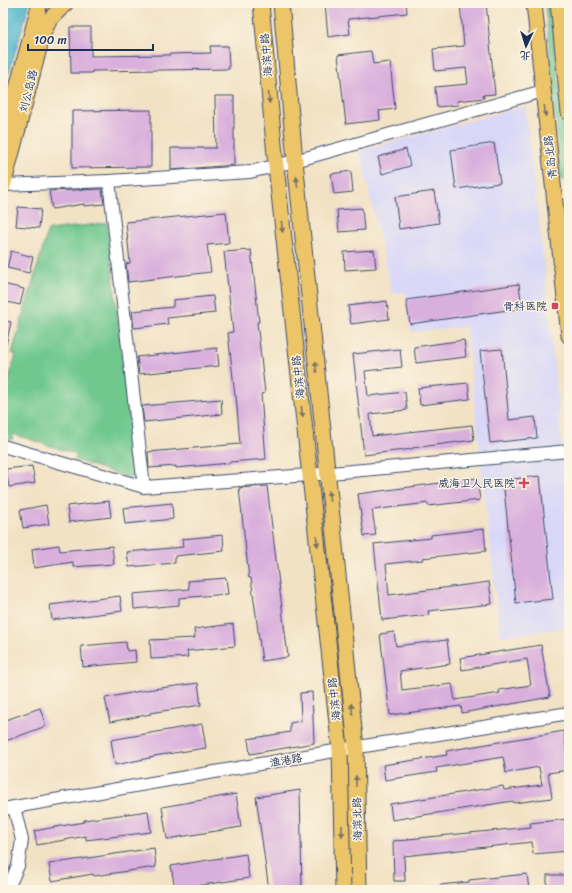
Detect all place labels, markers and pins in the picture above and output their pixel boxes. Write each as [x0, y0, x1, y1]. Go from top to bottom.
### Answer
place label: 骨科医院 [503, 297, 547, 316]
marker: 骨科医院 [550, 301, 560, 311]
place label: 威海卫人民医院 [438, 474, 515, 493]
marker: 威海卫人民医院 [518, 477, 530, 489]

